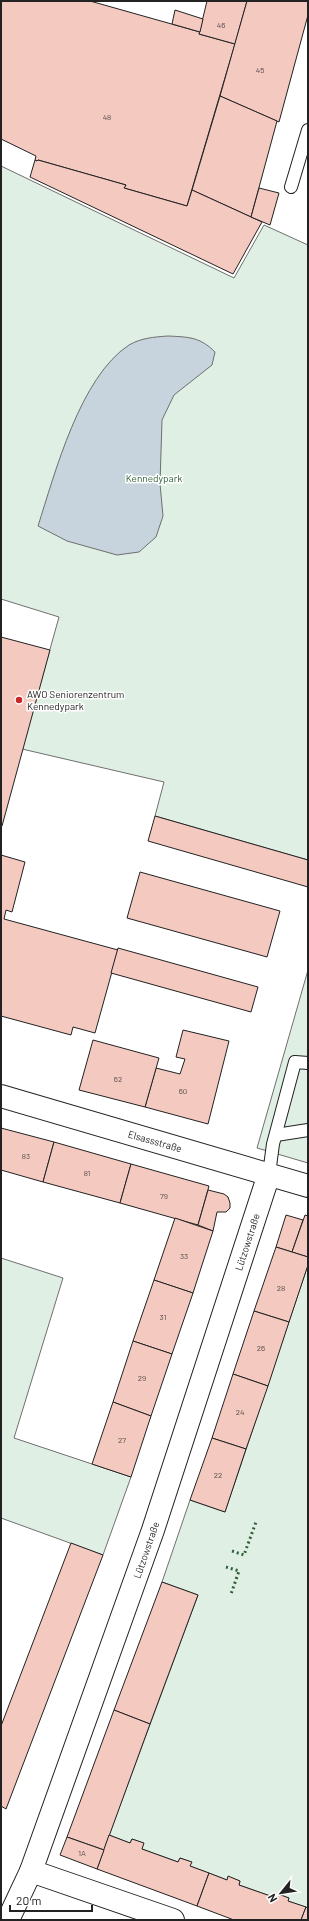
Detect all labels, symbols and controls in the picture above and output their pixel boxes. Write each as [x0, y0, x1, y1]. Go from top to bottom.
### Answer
house number: 46 [217, 20, 225, 30]
house number: 45 [256, 65, 264, 75]
house number: 48 [103, 112, 111, 122]
park label: Kennedypark [126, 472, 182, 484]
place label: AWO Seniorenzentrum Kennedypark [27, 688, 124, 712]
marker: AWO Seniorenzentrum Kennedypark [14, 695, 24, 705]
house number: 62 [114, 1074, 122, 1084]
house number: 60 [179, 1086, 187, 1096]
street label: Elsassstraße [127, 1128, 183, 1154]
house number: 83 [22, 1151, 30, 1161]
house number: 81 [84, 1168, 91, 1178]
house number: 79 [160, 1191, 168, 1201]
street label: Lützowstraße [232, 1212, 262, 1272]
house number: 33 [180, 1251, 188, 1261]
house number: 28 [277, 1283, 285, 1293]
house number: 31 [160, 1312, 167, 1322]
house number: 26 [257, 1343, 265, 1353]
house number: 29 [138, 1373, 146, 1383]
house number: 24 [236, 1407, 244, 1417]
house number: 27 [118, 1435, 126, 1445]
house number: 22 [214, 1470, 222, 1480]
street label: Lützowstraße [131, 1520, 161, 1580]
house number: 1A [78, 1848, 86, 1858]
north arrow [261, 1873, 301, 1913]
scale bar [10, 1887, 92, 1913]
text: N [264, 1892, 279, 1905]
text: 20 m [16, 1893, 42, 1907]

